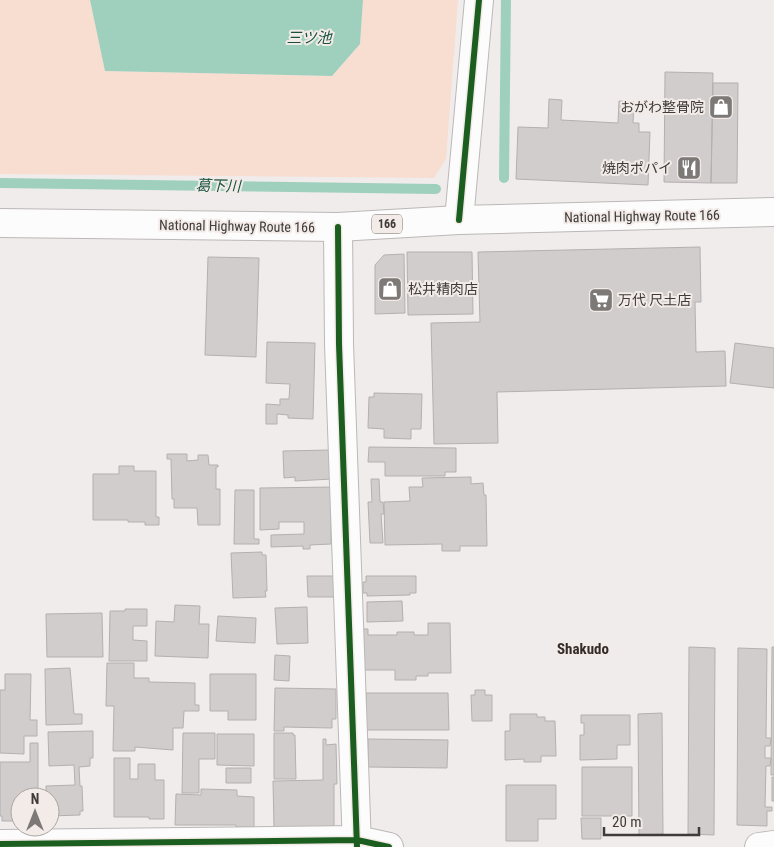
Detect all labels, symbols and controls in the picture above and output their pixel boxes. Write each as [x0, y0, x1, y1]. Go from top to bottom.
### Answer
water label: 三ツ池 [286, 29, 333, 47]
shop icon: おがわ整骨院 [708, 94, 734, 120]
place label: おがわ整骨院 [620, 99, 704, 115]
restaurant icon: 焼肉ポパイ [676, 155, 702, 181]
place label: 焼肉ポパイ [602, 160, 672, 176]
water label: 葛下川 [195, 177, 243, 195]
street label: National Highway Route 166 [564, 207, 720, 225]
road number: 166 [372, 214, 402, 233]
street label: National Highway Route 166 [159, 217, 315, 235]
shop icon: 松井精肉店 [377, 276, 403, 302]
place label: 松井精肉店 [408, 281, 478, 297]
supermarket icon: 万代 尺土店 [588, 287, 614, 313]
place label: 万代 尺土店 [618, 292, 691, 308]
district label: Shakudo [557, 640, 609, 658]
north arrow [10, 787, 60, 837]
text: N [31, 791, 39, 807]
scale bar [604, 804, 699, 836]
text: 20 m [612, 813, 642, 831]

